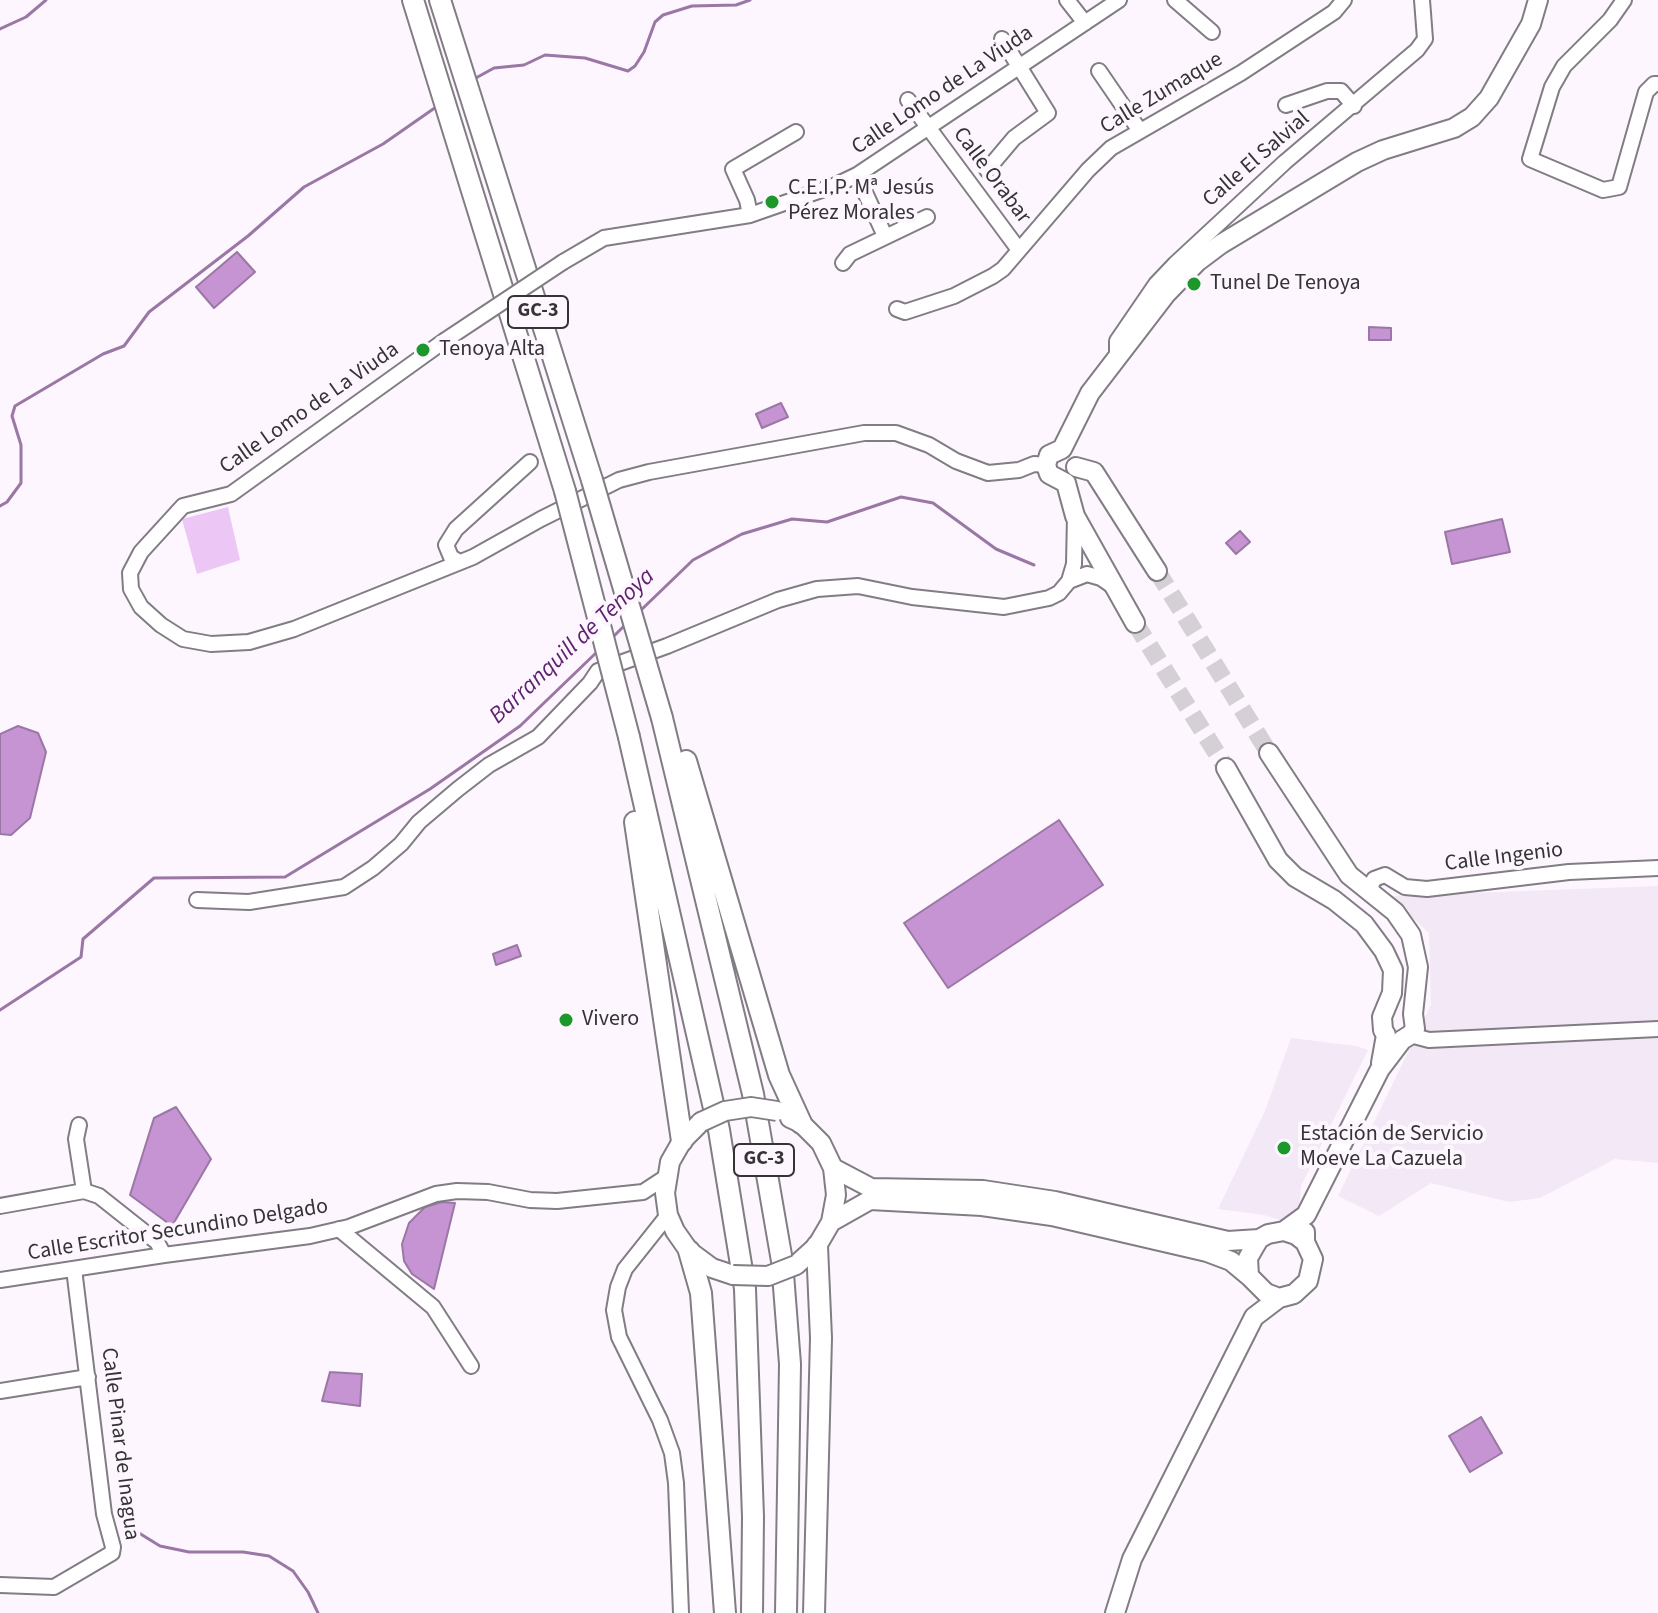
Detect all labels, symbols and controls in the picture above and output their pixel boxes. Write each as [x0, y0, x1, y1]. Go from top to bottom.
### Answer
street label: Calle Lomo de La Viuda [847, 21, 1039, 161]
street label: Calle Zumaque [1096, 47, 1228, 141]
street label: Calle El Salvial [1198, 107, 1316, 213]
street label: Calle Orabar [946, 123, 1036, 229]
place label: C.E.I.P. Mª Jesús Pérez Morales [788, 176, 934, 228]
marker: C.E.I.P. Mª Jesús Pérez Morales [763, 193, 781, 211]
place label: Tunel De Tenoya [1210, 271, 1361, 297]
marker: Tunel De Tenoya [1185, 275, 1203, 293]
road number: GC-3 [508, 296, 568, 328]
street label: Calle Lomo de La Viuda [215, 337, 405, 481]
place label: Tenoya Alta [439, 337, 545, 363]
marker: Tenoya Alta [414, 341, 432, 359]
water label: Barranquill de Tenoya [484, 563, 662, 731]
street label: Calle Ingenio [1443, 838, 1565, 878]
place label: Vivero [582, 1007, 639, 1033]
marker: Vivero [557, 1011, 575, 1029]
place label: Estación de Servicio Moeve La Cazuela [1300, 1122, 1484, 1174]
marker: Estación de Servicio Moeve La Cazuela [1275, 1139, 1293, 1157]
road number: GC-3 [734, 1144, 794, 1176]
street label: Calle Escritor Secundino Delgado [26, 1194, 330, 1268]
street label: Calle Pinar de Inagua [94, 1346, 144, 1542]

